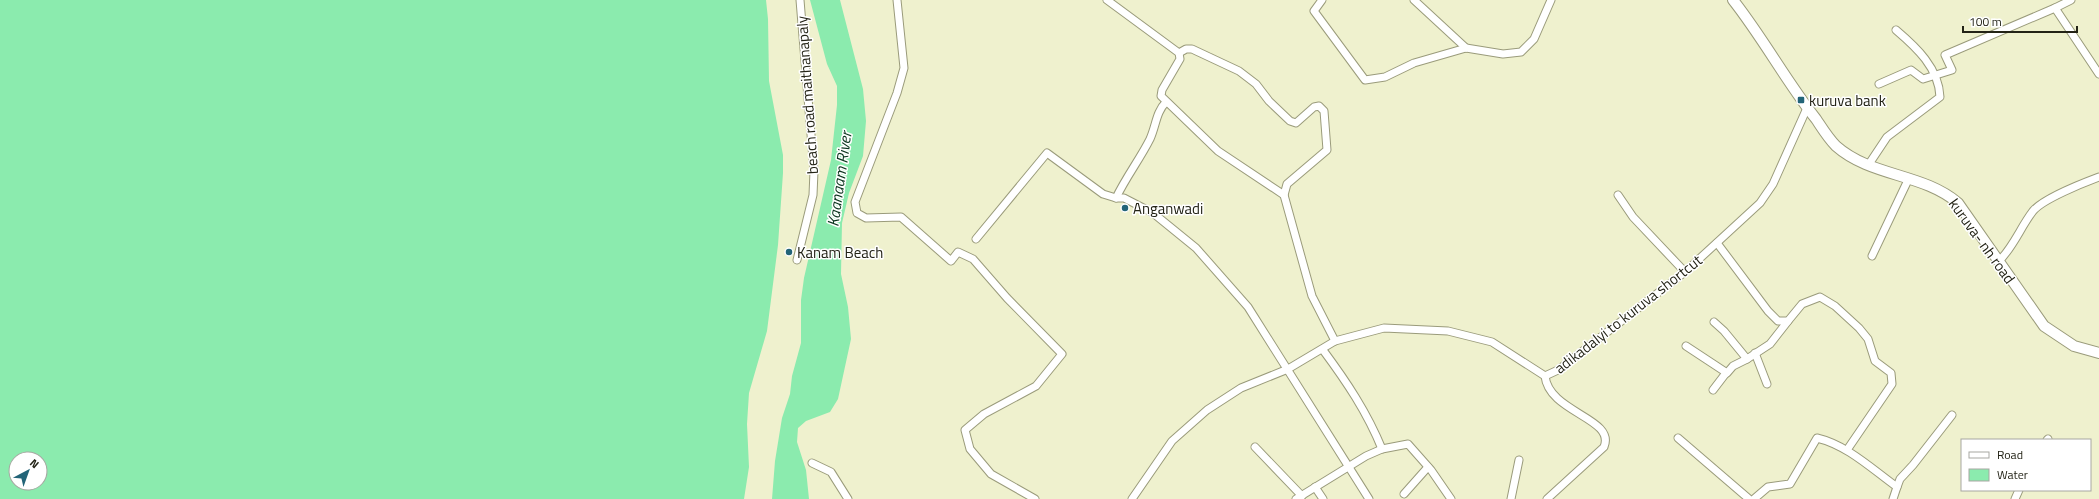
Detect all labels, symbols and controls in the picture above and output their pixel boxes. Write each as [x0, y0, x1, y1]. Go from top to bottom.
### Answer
scale bar [1963, 8, 2077, 34]
text: 100 m [1969, 12, 2002, 31]
street label: beach road maithanapaly [790, 15, 824, 175]
place label: kuruva bank [1809, 89, 1886, 112]
marker: kuruva bank [1796, 95, 1806, 105]
water label: Kaanaam River [820, 128, 858, 228]
street label: kuruva- nh road [1943, 194, 2021, 288]
place label: Anganwadi [1133, 197, 1203, 220]
marker: Anganwadi [1120, 203, 1130, 213]
place label: Kanam Beach [797, 241, 883, 264]
marker: Kanam Beach [784, 247, 794, 257]
street label: adikadalyi to kuruva shortcut [1549, 248, 1707, 379]
legend [1961, 439, 2091, 491]
text: Road [1997, 445, 2023, 464]
north arrow [8, 451, 48, 491]
text: N [26, 455, 43, 472]
text: Water [1997, 465, 2028, 484]

